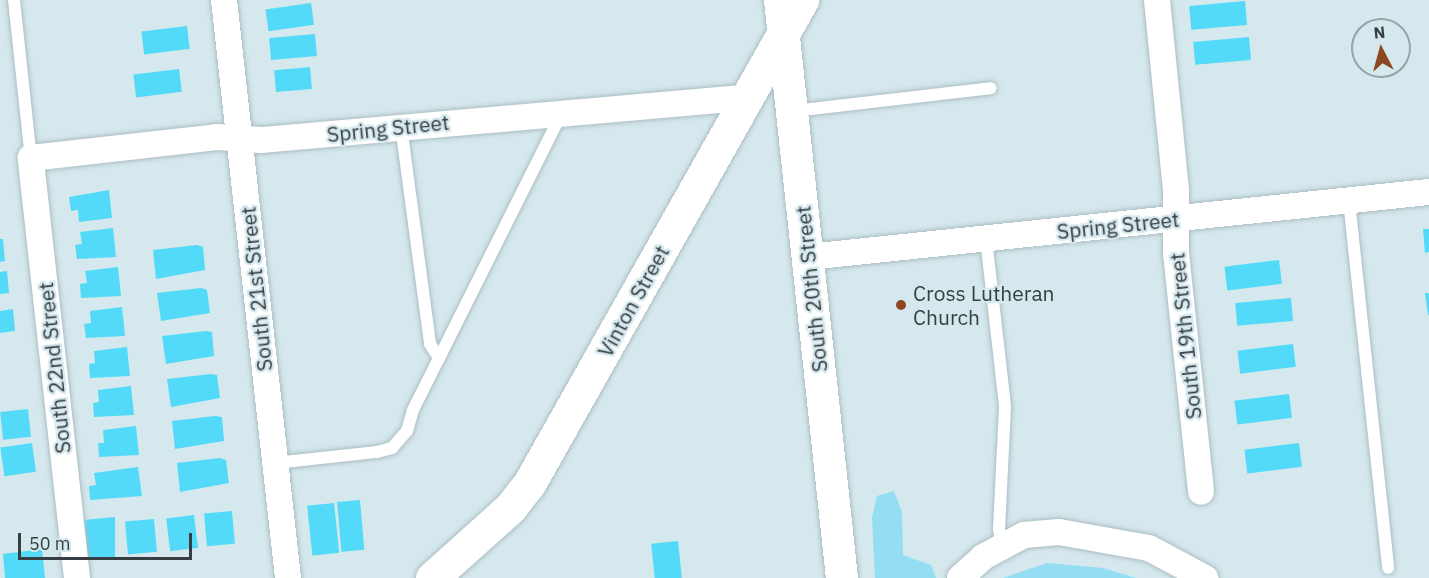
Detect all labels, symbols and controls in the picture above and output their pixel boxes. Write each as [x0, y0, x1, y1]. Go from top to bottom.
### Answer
north arrow [1351, 18, 1411, 78]
text: N [1373, 22, 1386, 43]
street label: Spring Street [326, 109, 450, 147]
street label: South 21st Street [235, 205, 277, 373]
street label: South 20th Street [790, 205, 832, 373]
street label: Spring Street [1056, 206, 1180, 244]
street label: Vinton Street [592, 241, 674, 361]
street label: South 19th Street [1164, 252, 1206, 420]
place label: Cross Lutheran Church [913, 280, 1055, 330]
street label: South 22nd Street [32, 281, 76, 455]
marker: Cross Lutheran Church [894, 298, 908, 312]
scale bar [21, 521, 195, 559]
text: 50 m [29, 532, 71, 555]

